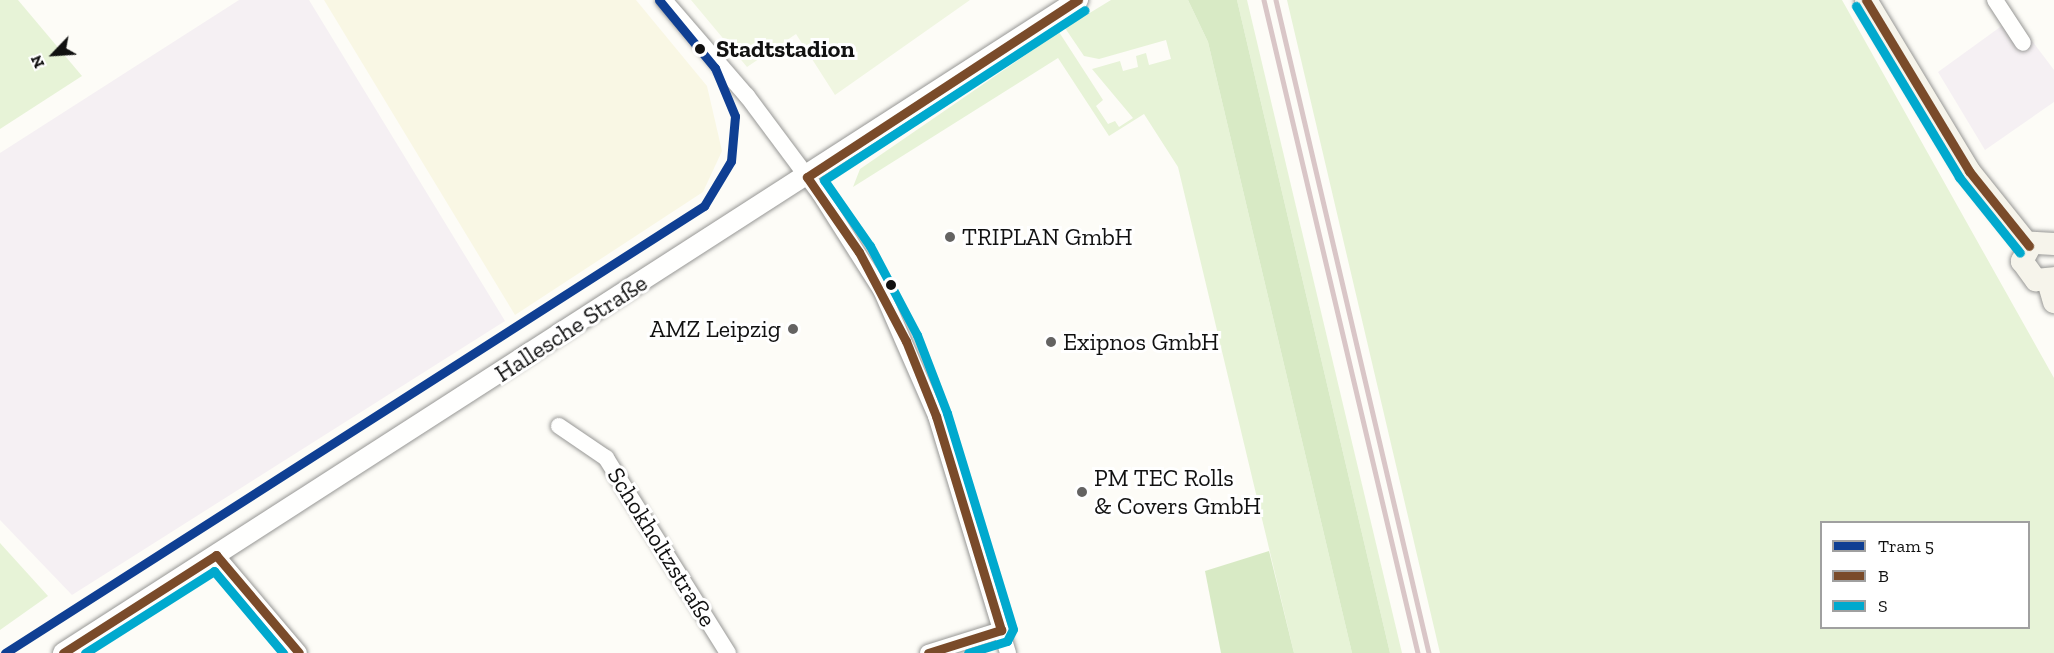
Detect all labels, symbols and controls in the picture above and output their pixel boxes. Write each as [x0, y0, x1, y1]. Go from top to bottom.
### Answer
north arrow [24, 24, 84, 84]
place label: Stadtstadion [716, 35, 855, 63]
marker: Stadtstadion [689, 38, 711, 60]
text: N [26, 52, 48, 71]
place label: TRIPLAN GmbH [962, 223, 1133, 251]
marker: TRIPLAN GmbH [943, 230, 957, 244]
street label: Hallesche Straße [490, 268, 652, 388]
unlabelled marker [885, 279, 897, 291]
place label: AMZ Leipzig [650, 315, 781, 343]
marker: AMZ Leipzig [786, 322, 800, 336]
place label: Exipnos GmbH [1063, 328, 1219, 356]
marker: Exipnos GmbH [1044, 335, 1058, 349]
street label: Schokholtzstraße [601, 462, 723, 632]
place label: PM TEC Rolls & Covers GmbH [1094, 464, 1261, 520]
marker: PM TEC Rolls & Covers GmbH [1075, 485, 1089, 499]
legend [1820, 521, 2030, 629]
text: Tram 5 [1878, 535, 1934, 557]
text: B [1878, 565, 1889, 587]
text: S [1878, 595, 1888, 617]

